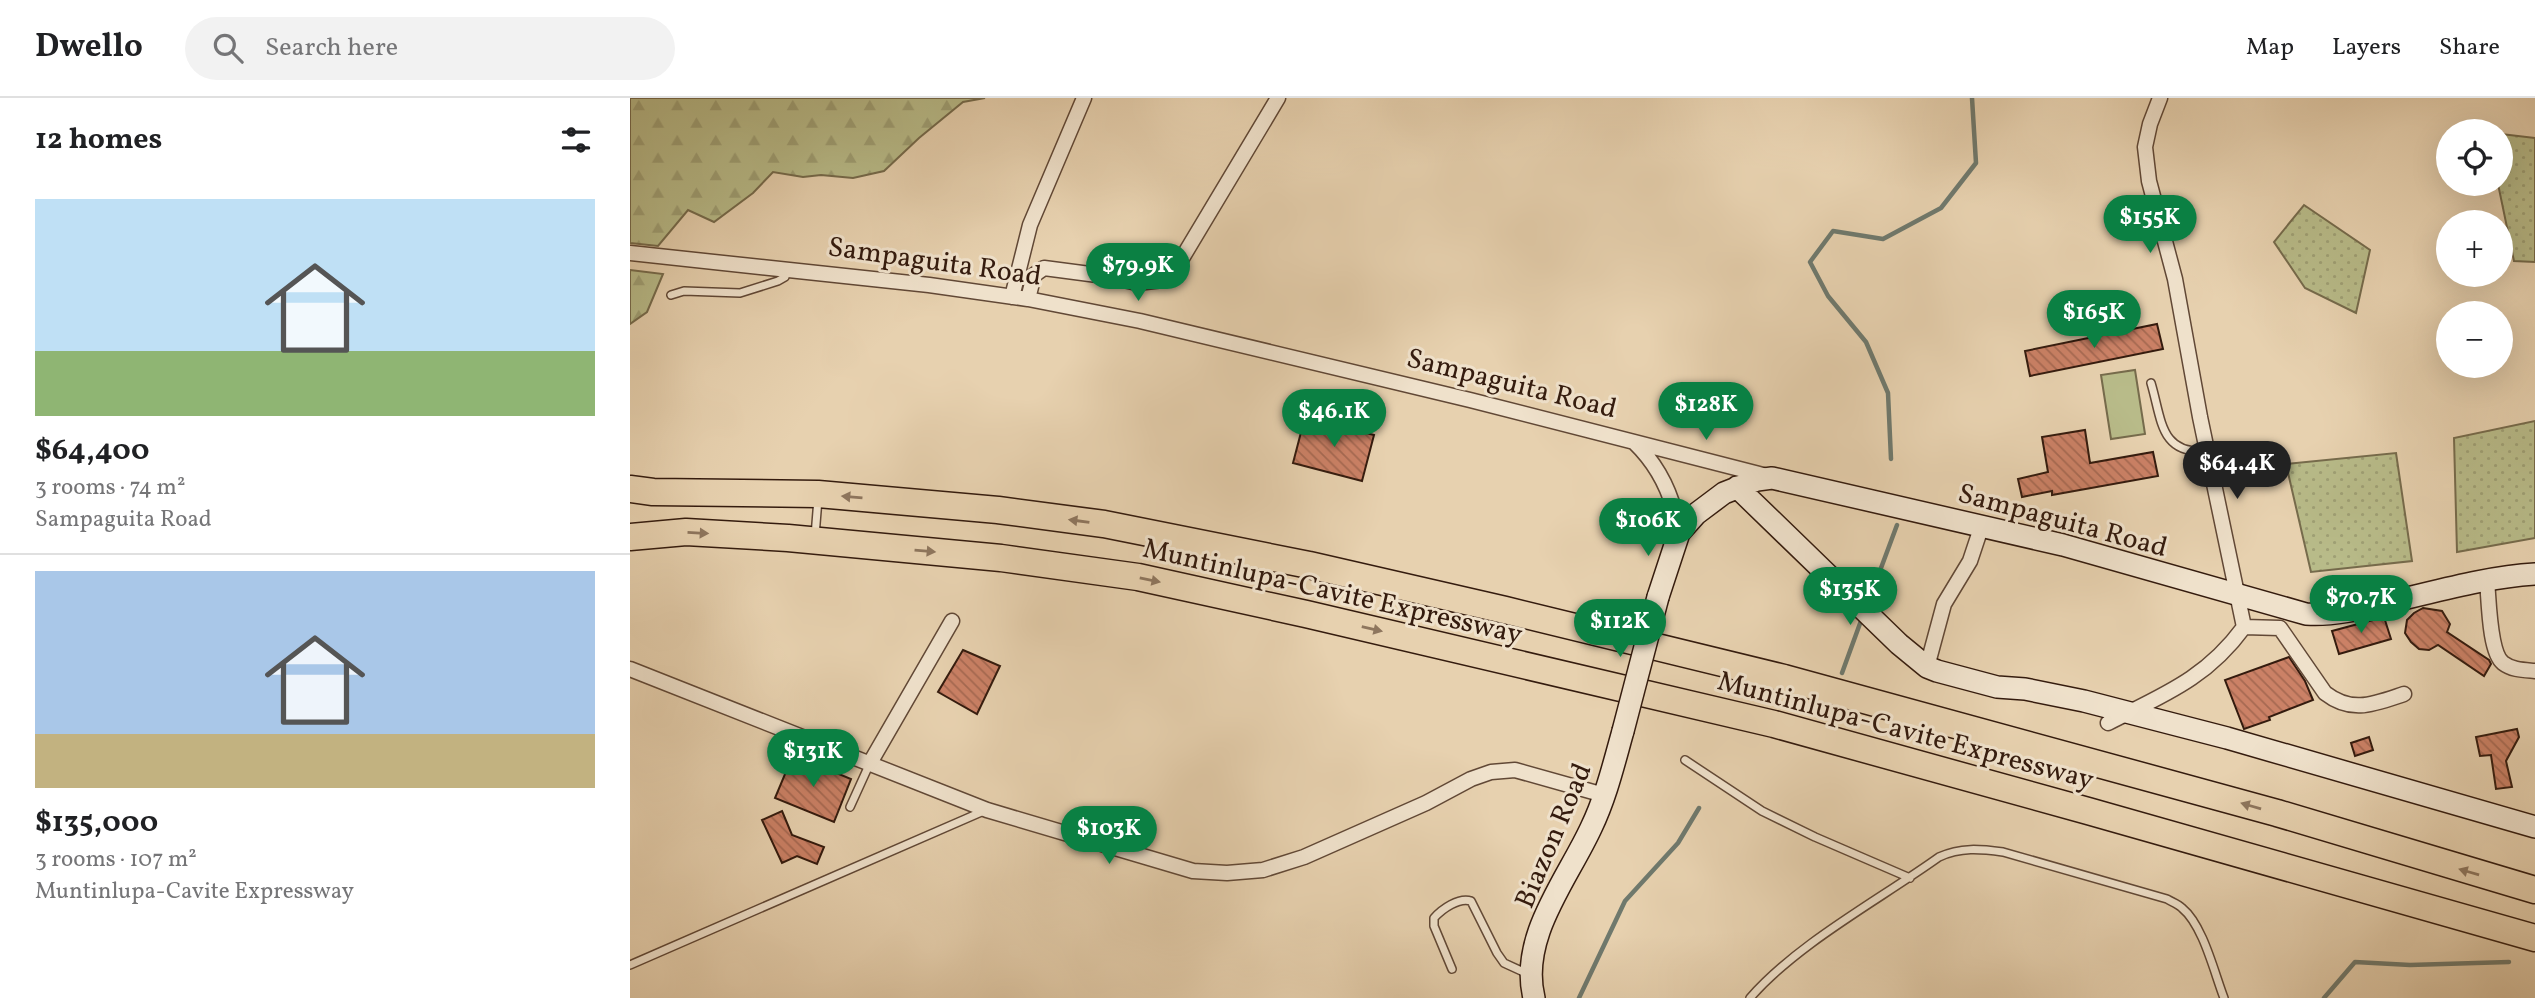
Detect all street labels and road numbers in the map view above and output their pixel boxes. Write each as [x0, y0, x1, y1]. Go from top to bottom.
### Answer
street label: Sampaguita Road [825, 228, 1044, 297]
street label: Sampaguita Road [1402, 339, 1621, 429]
street label: Sampaguita Road [1953, 475, 2171, 568]
street label: Muntinlupa-Cavite Expressway [1139, 530, 1526, 655]
street label: Muntinlupa-Cavite Expressway [1713, 662, 2098, 800]
street label: Biazon Road [1506, 757, 1602, 915]

